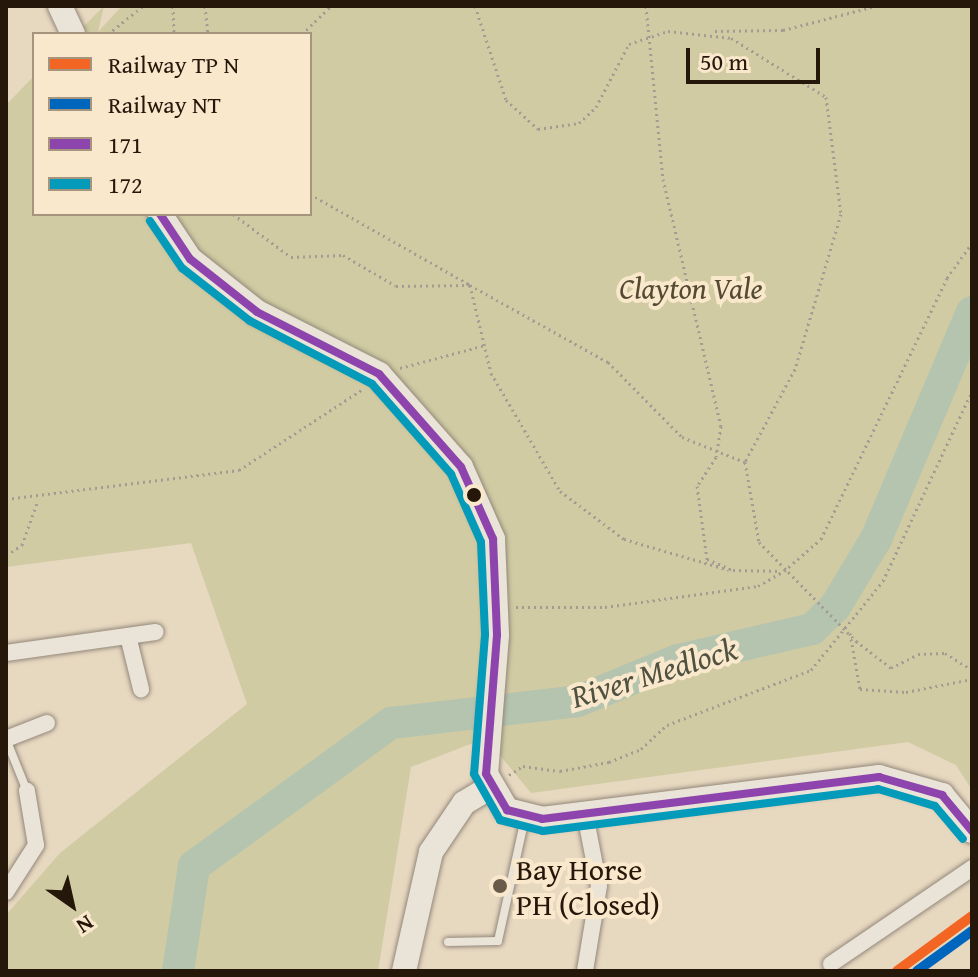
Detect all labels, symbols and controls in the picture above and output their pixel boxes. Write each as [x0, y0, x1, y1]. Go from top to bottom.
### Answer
legend [32, 32, 312, 216]
scale bar [690, 32, 824, 82]
text: 50 m [700, 44, 748, 79]
text: Railway TP N [108, 47, 239, 82]
text: Railway NT [108, 87, 221, 122]
text: 171 [108, 127, 143, 162]
text: 172 [108, 167, 143, 202]
park label: Clayton Vale [619, 270, 763, 306]
unlabelled marker [466, 487, 482, 503]
water label: River Medlock [566, 630, 742, 716]
place label: Bay Horse PH (Closed) [516, 851, 660, 922]
north arrow [32, 865, 112, 945]
marker: Bay Horse PH (Closed) [491, 877, 509, 895]
text: N [70, 908, 100, 942]

